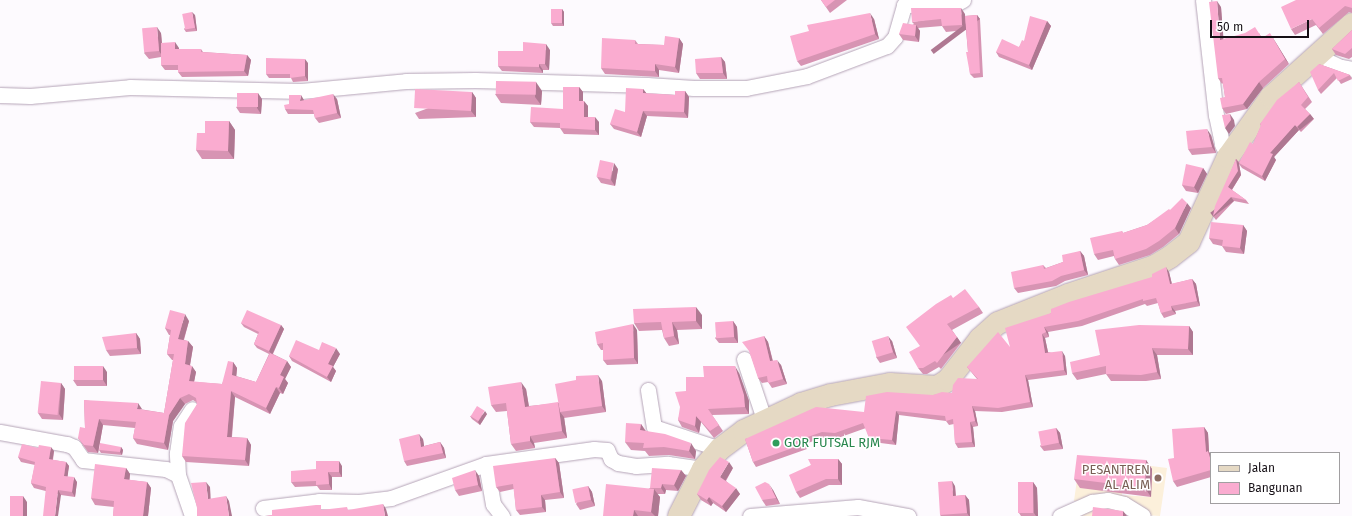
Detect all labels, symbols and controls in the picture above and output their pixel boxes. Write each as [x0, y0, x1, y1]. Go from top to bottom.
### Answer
scale bar [1212, 12, 1311, 38]
text: 50 m [1217, 20, 1243, 34]
place label: GOR FUTSAL RJM [784, 435, 880, 451]
marker: GOR FUTSAL RJM [771, 438, 781, 448]
legend [1210, 452, 1340, 504]
text: Jalan [1248, 461, 1275, 475]
place label: PESANTREN AL ALIM [1082, 463, 1150, 494]
marker: PESANTREN AL ALIM [1153, 473, 1163, 483]
text: Bangunan [1248, 481, 1303, 495]

